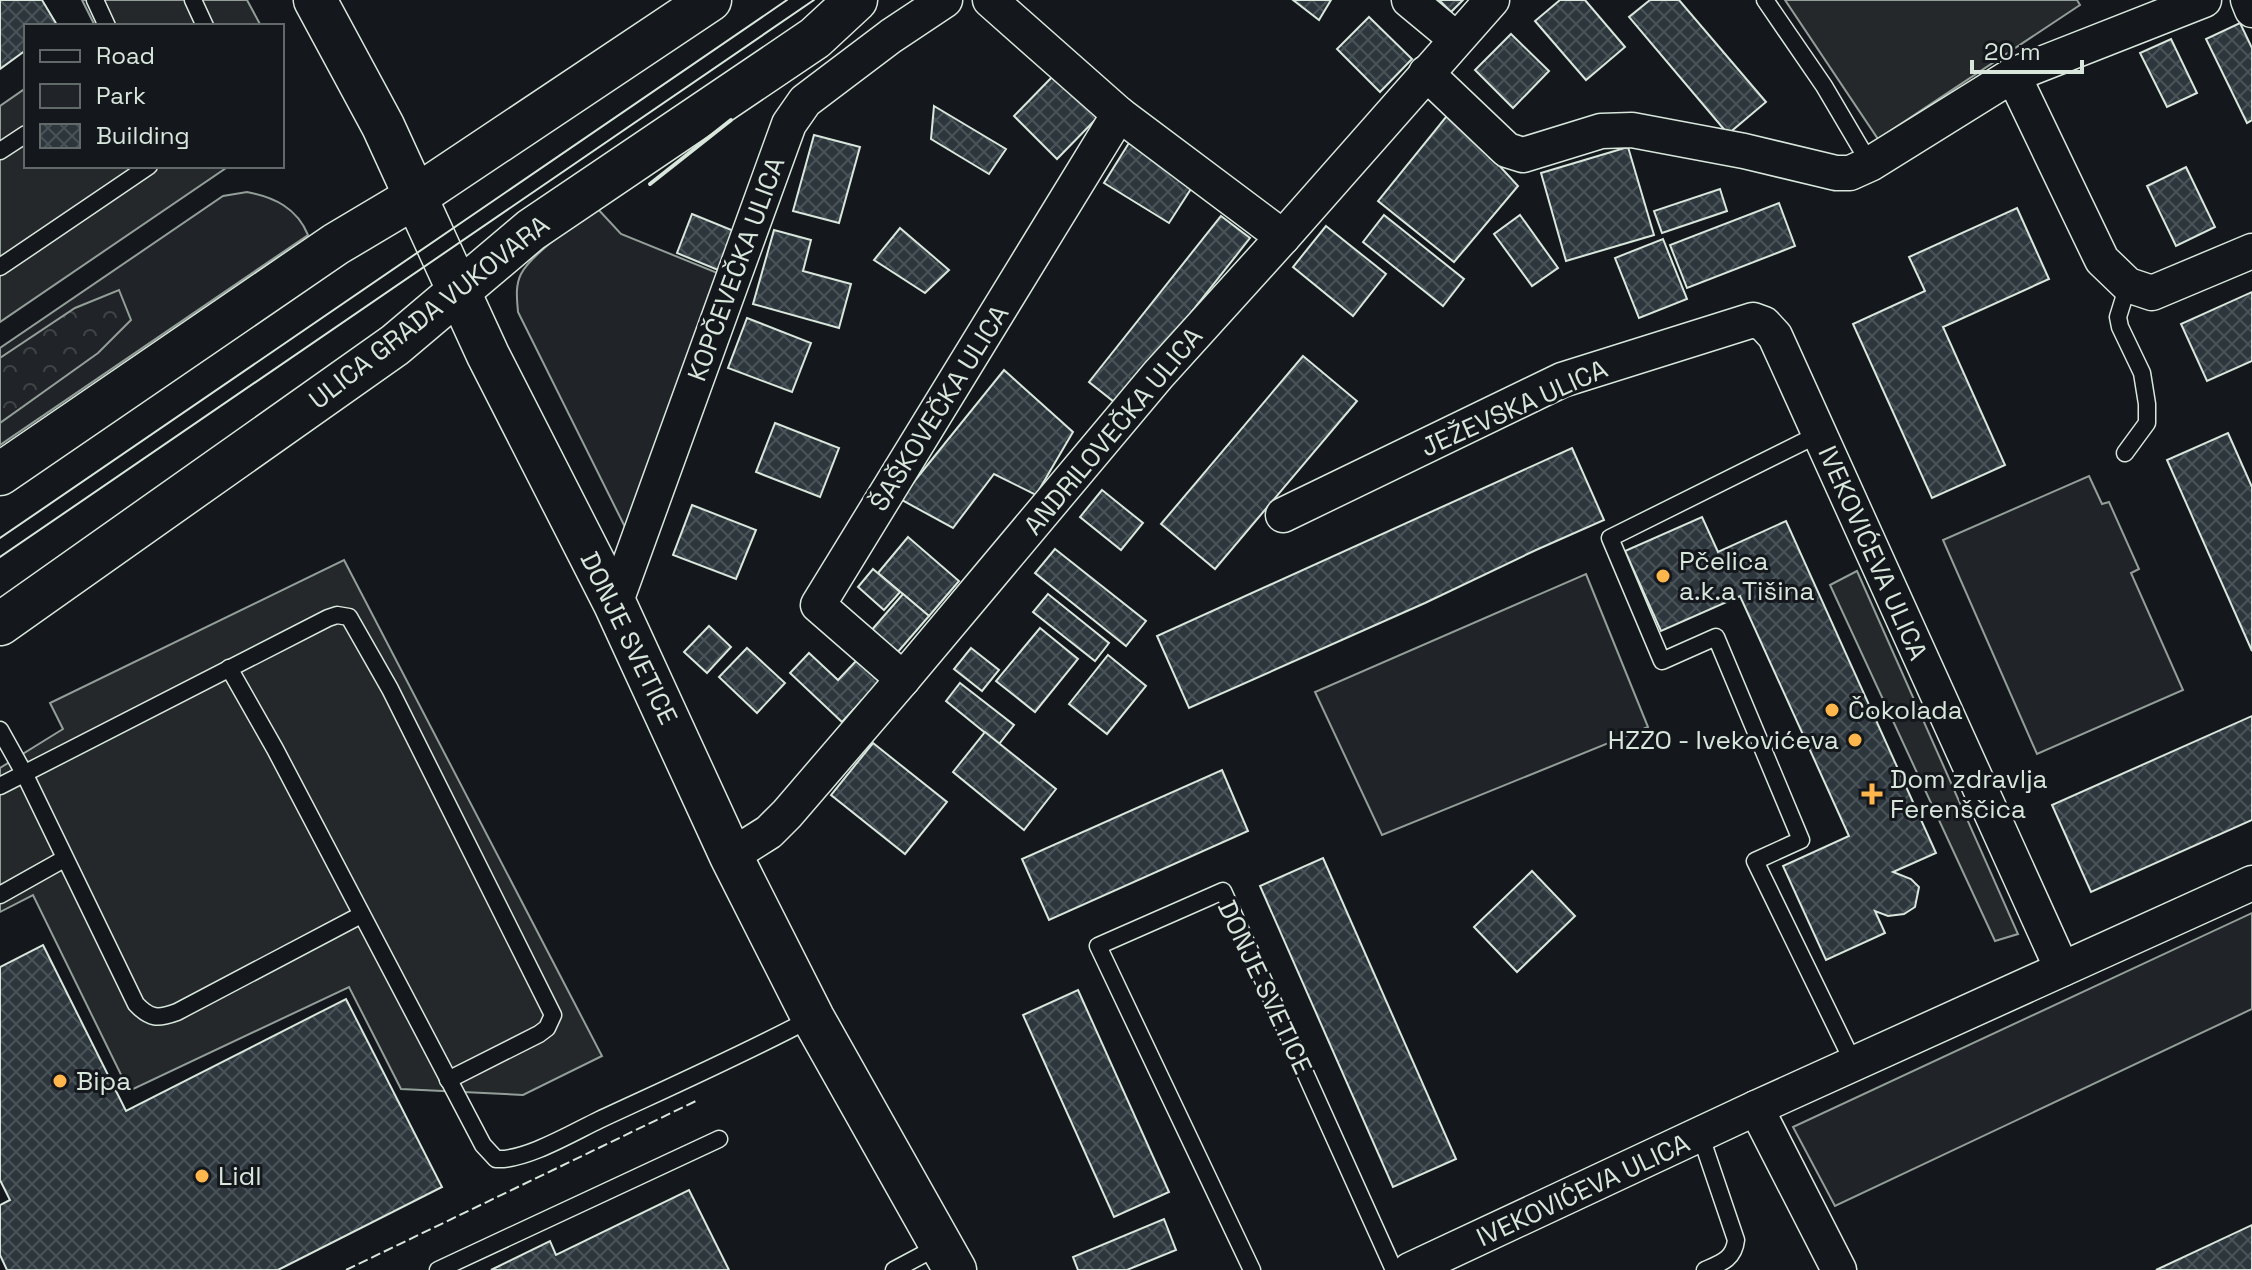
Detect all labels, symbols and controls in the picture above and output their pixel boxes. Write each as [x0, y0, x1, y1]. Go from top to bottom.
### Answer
legend [24, 24, 284, 168]
scale bar [1972, 24, 2082, 74]
text: 20 m [1984, 36, 2041, 67]
text: Road [96, 40, 155, 71]
text: Park [96, 80, 146, 111]
text: Building [96, 120, 190, 151]
street label: KOPČEVEČKA ULICA [680, 152, 792, 386]
street label: ULICA GRADA VUKOVARA [302, 208, 556, 416]
street label: ŠAŠKOVEČKA ULICA [862, 299, 1016, 517]
street label: ANDRILOVEČKA ULICA [1016, 320, 1210, 542]
street label: JEŽEVSKA ULICA [1415, 352, 1613, 464]
street label: IVEKOVIĆEVA ULICA [1810, 441, 1936, 665]
place label: Pčelica a.k.a Tišina [1679, 544, 1814, 608]
street label: DONJE SVETICE [573, 546, 685, 730]
marker: Pčelica a.k.a Tišina [1654, 567, 1672, 585]
place label: Čokolada [1848, 693, 1963, 727]
marker: Čokolada [1823, 701, 1841, 719]
place label: HZZO - Ivekovićeva [1608, 723, 1839, 757]
marker: HZZO - Ivekovićeva [1846, 731, 1864, 749]
place label: Dom zdravlja Ferenščica [1890, 762, 2048, 826]
marker: Dom zdravlja Ferenščica [1861, 783, 1883, 805]
street label: DONJE SVETICE [1210, 895, 1320, 1079]
place label: Bipa [76, 1064, 131, 1098]
marker: Bipa [51, 1072, 69, 1090]
street label: IVEKOVIĆEVA ULICA [1471, 1126, 1695, 1254]
place label: Lidl [218, 1159, 262, 1193]
marker: Lidl [193, 1167, 211, 1185]

